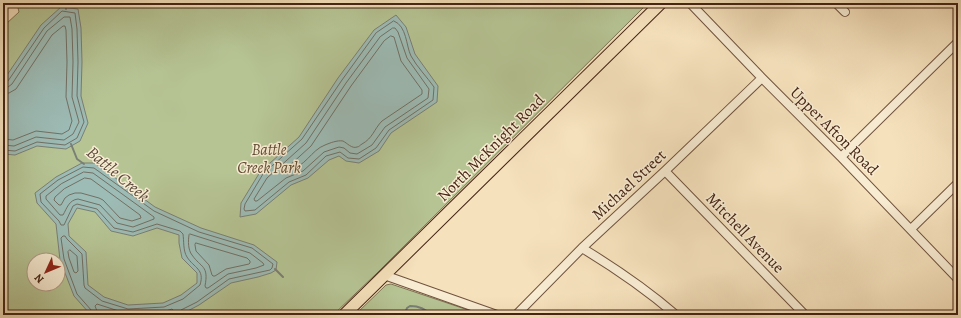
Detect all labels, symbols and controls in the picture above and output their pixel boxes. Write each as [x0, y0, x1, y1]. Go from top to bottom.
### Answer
street label: Upper Afton Road [785, 82, 883, 180]
street label: North McKnight Road [432, 89, 550, 207]
park label: Battle Creek Park [237, 139, 301, 179]
water label: Battle Creek [82, 141, 155, 207]
street label: Michael Street [587, 145, 671, 225]
street label: Mitchell Avenue [701, 188, 789, 278]
north arrow [26, 252, 66, 292]
text: N [31, 271, 47, 287]

